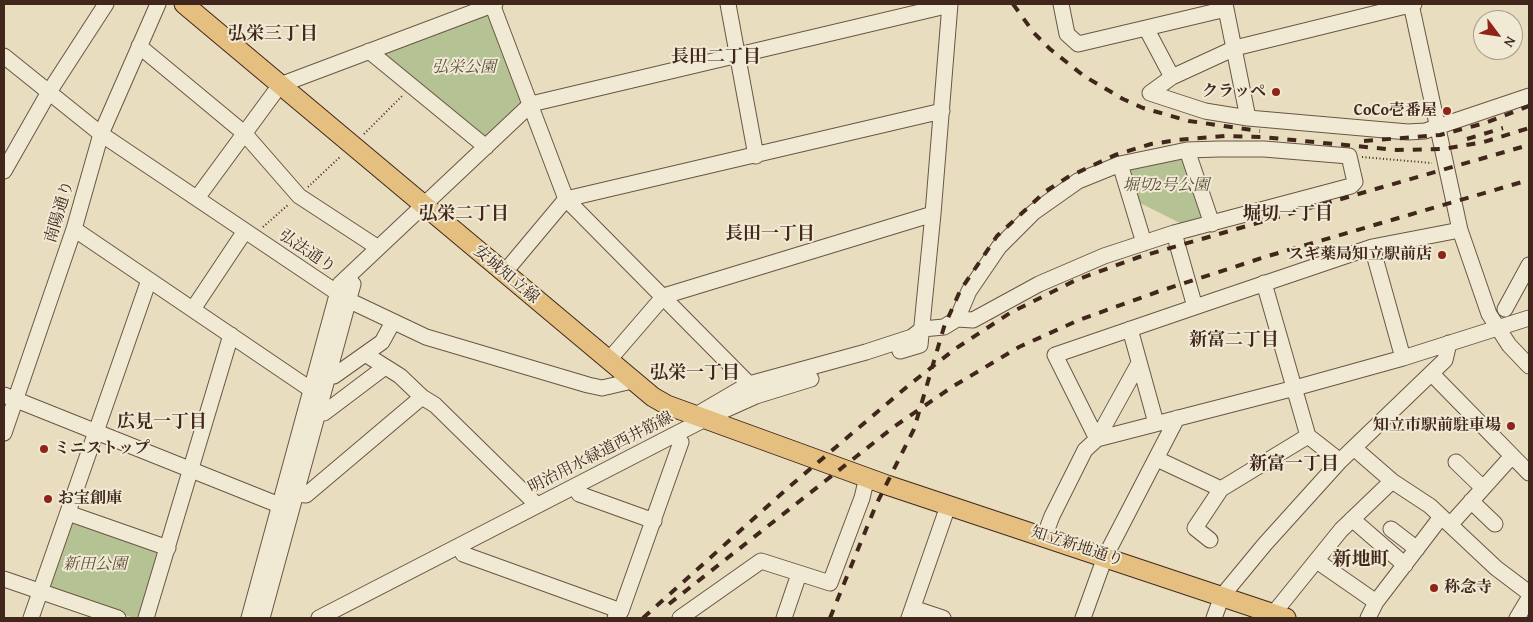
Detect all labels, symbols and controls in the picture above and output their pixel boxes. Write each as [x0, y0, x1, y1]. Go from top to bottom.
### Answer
north arrow [1473, 10, 1523, 60]
district label: 弘栄三丁目 [228, 23, 318, 45]
text: N [1499, 33, 1521, 51]
district label: 長田二丁目 [671, 46, 761, 68]
park label: 弘栄公園 [432, 58, 496, 78]
place label: クラッペ [1202, 82, 1266, 102]
marker: クラッペ [1270, 86, 1282, 98]
place label: CoCo壱番屋 [1354, 101, 1437, 121]
marker: CoCo壱番屋 [1441, 105, 1453, 117]
park label: 堀切2号公園 [1123, 176, 1209, 196]
street label: 南陽通り [41, 179, 79, 245]
district label: 弘栄二丁目 [419, 203, 509, 225]
district label: 堀切一丁目 [1243, 203, 1333, 225]
district label: 長田一丁目 [725, 223, 815, 245]
street label: 弘法通り [275, 226, 339, 278]
street label: 安城知立線 [469, 242, 543, 308]
place label: スギ薬局知立駅前店 [1288, 245, 1432, 265]
marker: スギ薬局知立駅前店 [1436, 249, 1448, 261]
district label: 新富二丁目 [1189, 329, 1279, 351]
district label: 弘栄一丁目 [650, 362, 740, 384]
street label: 明治用水緑道西井筋線 [525, 408, 677, 498]
district label: 広見一丁目 [117, 411, 207, 433]
place label: 知立市駅前駐車場 [1373, 416, 1501, 436]
marker: 知立市駅前駐車場 [1505, 420, 1517, 432]
place label: ミニストップ [54, 439, 150, 459]
marker: ミニストップ [38, 443, 50, 455]
district label: 新富一丁目 [1249, 453, 1339, 475]
place label: お宝創庫 [58, 489, 122, 509]
marker: お宝創庫 [42, 493, 54, 505]
street label: 知立新地通り [1028, 523, 1126, 571]
district label: 新地町 [1333, 549, 1389, 571]
park label: 新田公園 [63, 555, 127, 575]
place label: 称念寺 [1444, 578, 1492, 598]
marker: 称念寺 [1428, 582, 1440, 594]

